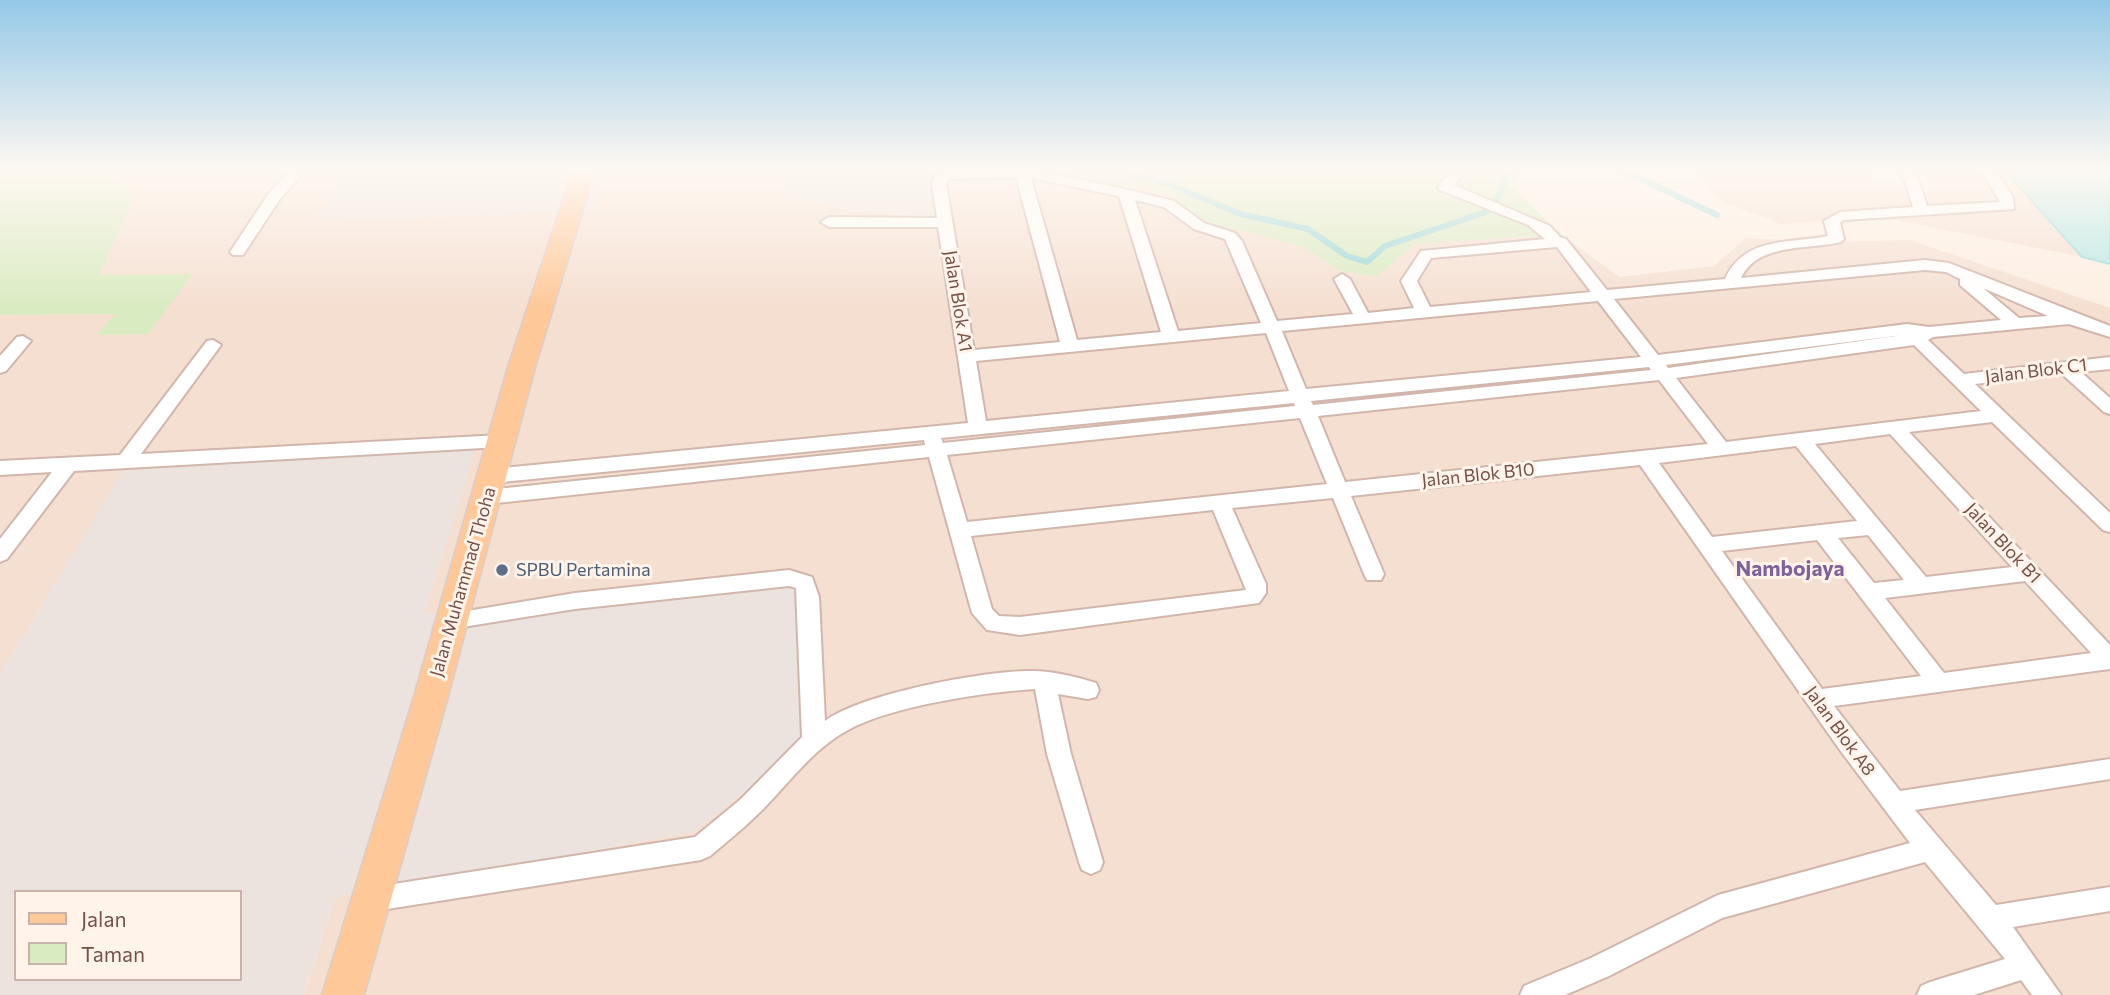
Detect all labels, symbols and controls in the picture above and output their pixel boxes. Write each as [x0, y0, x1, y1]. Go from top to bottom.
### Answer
street label: Jalan Blok A1 [939, 249, 977, 353]
street label: Jalan Blok C1 [1984, 354, 2088, 388]
street label: Jalan Blok B10 [1420, 458, 1536, 492]
street label: Jalan Muhammad Thoha [426, 485, 500, 679]
street label: Jalan Blok B1 [1960, 498, 2046, 588]
district label: Nambojaya [1735, 556, 1845, 582]
place label: SPBU Pertamina [516, 559, 651, 581]
marker: SPBU Pertamina [494, 562, 510, 578]
street label: Jalan Blok A8 [1800, 682, 1880, 780]
legend [14, 890, 242, 981]
text: Jalan [81, 906, 126, 931]
text: Taman [81, 941, 145, 966]

